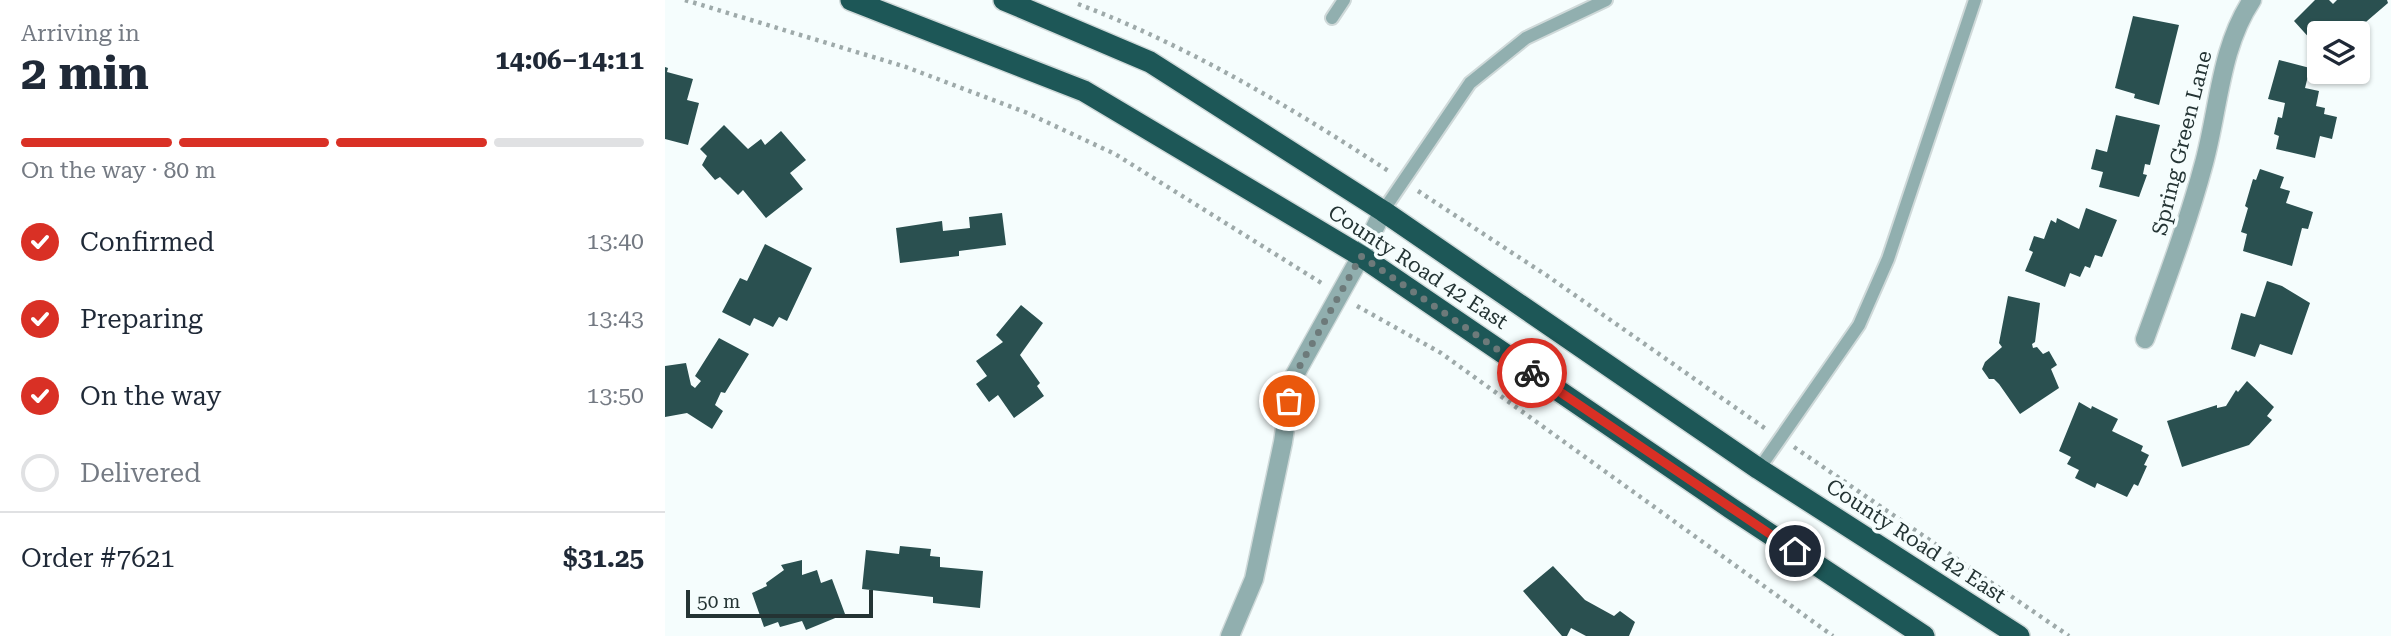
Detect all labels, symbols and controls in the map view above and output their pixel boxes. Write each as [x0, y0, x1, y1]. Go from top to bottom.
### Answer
text: Arriving in [21, 20, 140, 47]
map controls [2307, 21, 2370, 84]
button: layers [2307, 21, 2370, 84]
text: 14:06–14:11 [495, 45, 644, 75]
text: 2 min [21, 46, 149, 100]
street label: Spring Green Lane [2147, 48, 2217, 238]
text: On the way · 80 m [21, 157, 216, 184]
street label: County Road 42 East [1324, 200, 1512, 334]
icon: check [21, 223, 59, 261]
text: Confirmed [80, 227, 215, 257]
text: 13:40 [587, 228, 644, 255]
icon: check [21, 300, 59, 338]
text: Preparing [80, 304, 203, 334]
text: 13:43 [587, 305, 644, 332]
courier [1497, 338, 1567, 408]
icon: bike [1513, 354, 1551, 392]
pin [1259, 371, 1319, 431]
icon: check [21, 377, 59, 415]
text: On the way [80, 381, 221, 411]
text: 13:50 [587, 382, 644, 409]
icon: bag [1270, 382, 1308, 420]
text: Delivered [80, 458, 201, 488]
street label: County Road 42 East [1822, 474, 2010, 608]
pin [1765, 521, 1825, 581]
icon: home [1776, 532, 1814, 570]
text: Order #7621 [21, 543, 175, 573]
text: $31.25 [563, 543, 644, 573]
scale bar [686, 587, 873, 619]
text: 50 m [697, 590, 740, 613]

